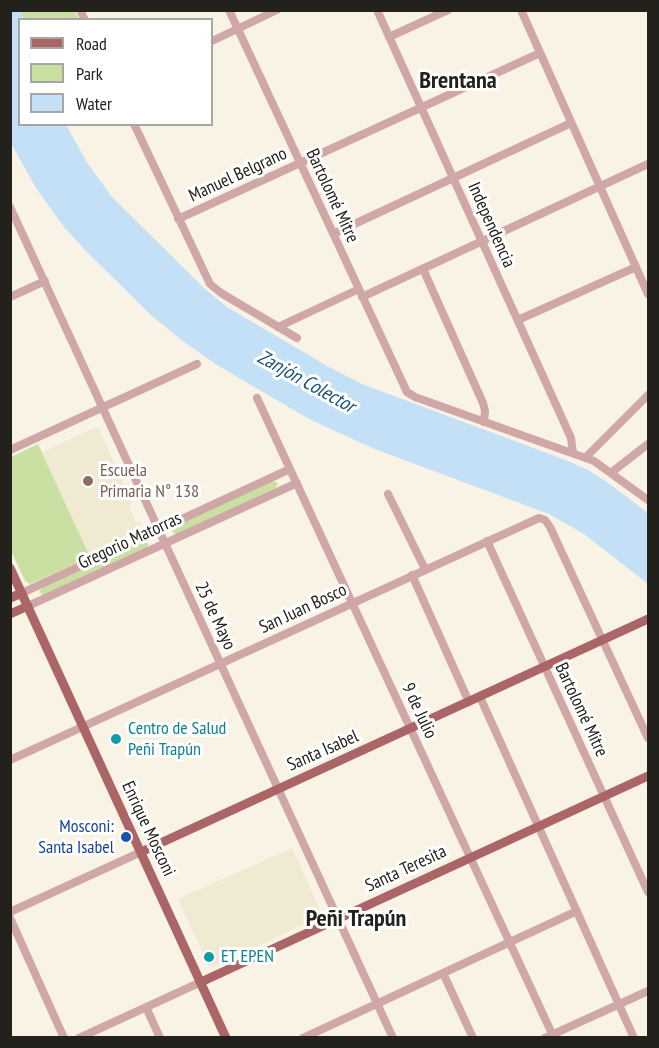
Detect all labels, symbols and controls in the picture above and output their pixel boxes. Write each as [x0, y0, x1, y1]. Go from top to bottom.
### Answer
legend [18, 18, 213, 126]
text: Road [76, 32, 107, 55]
text: Park [76, 62, 103, 85]
district label: Brentana [419, 67, 497, 95]
text: Water [76, 92, 112, 115]
street label: Manuel Belgrano [186, 143, 290, 207]
street label: Bartolomé Mitre [301, 146, 363, 246]
street label: Independencia [463, 179, 519, 271]
water label: Zanjón Colector [253, 345, 359, 419]
place label: Escuela Primaria N° 138 [100, 460, 199, 502]
marker: Escuela Primaria N° 138 [81, 474, 95, 488]
street label: Gregorio Matorras [75, 508, 185, 574]
street label: 25 de Mayo [190, 579, 240, 653]
street label: San Juan Bosco [256, 579, 350, 639]
street label: Bartolomé Mitre [550, 660, 612, 760]
street label: 9 de Julio [397, 680, 441, 742]
place label: Centro de Salud Peñi Trapún [128, 718, 226, 760]
street label: Santa Isabel [284, 726, 362, 776]
marker: Centro de Salud Peñi Trapún [109, 732, 123, 746]
street label: Enrique Mosconi [117, 778, 179, 880]
place label: Mosconi: Santa Isabel [38, 816, 114, 858]
marker: Mosconi: Santa Isabel [119, 830, 133, 844]
street label: Santa Teresita [362, 841, 450, 897]
district label: Peñi Trapún [306, 905, 406, 933]
place label: ET EPEN [221, 946, 274, 968]
marker: ET EPEN [202, 950, 216, 964]

